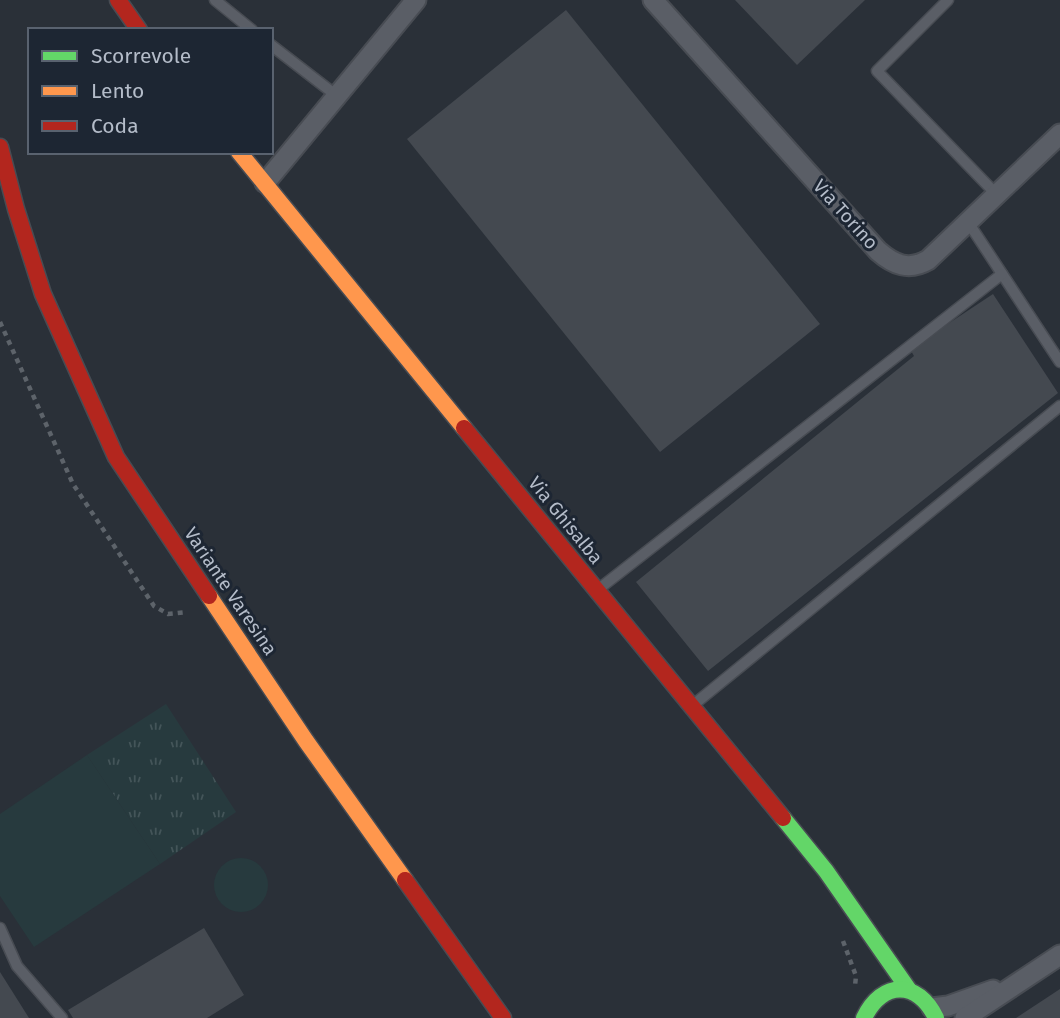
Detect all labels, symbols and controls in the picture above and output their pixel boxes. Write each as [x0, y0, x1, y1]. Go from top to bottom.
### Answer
legend [28, 28, 273, 154]
text: Scorrevole [91, 43, 191, 69]
text: Lento [91, 78, 144, 104]
text: Coda [91, 113, 139, 139]
street label: Via Torino [808, 175, 883, 254]
street label: Via Ghisalba [523, 472, 608, 569]
street label: Variante Varesina [179, 523, 282, 660]

